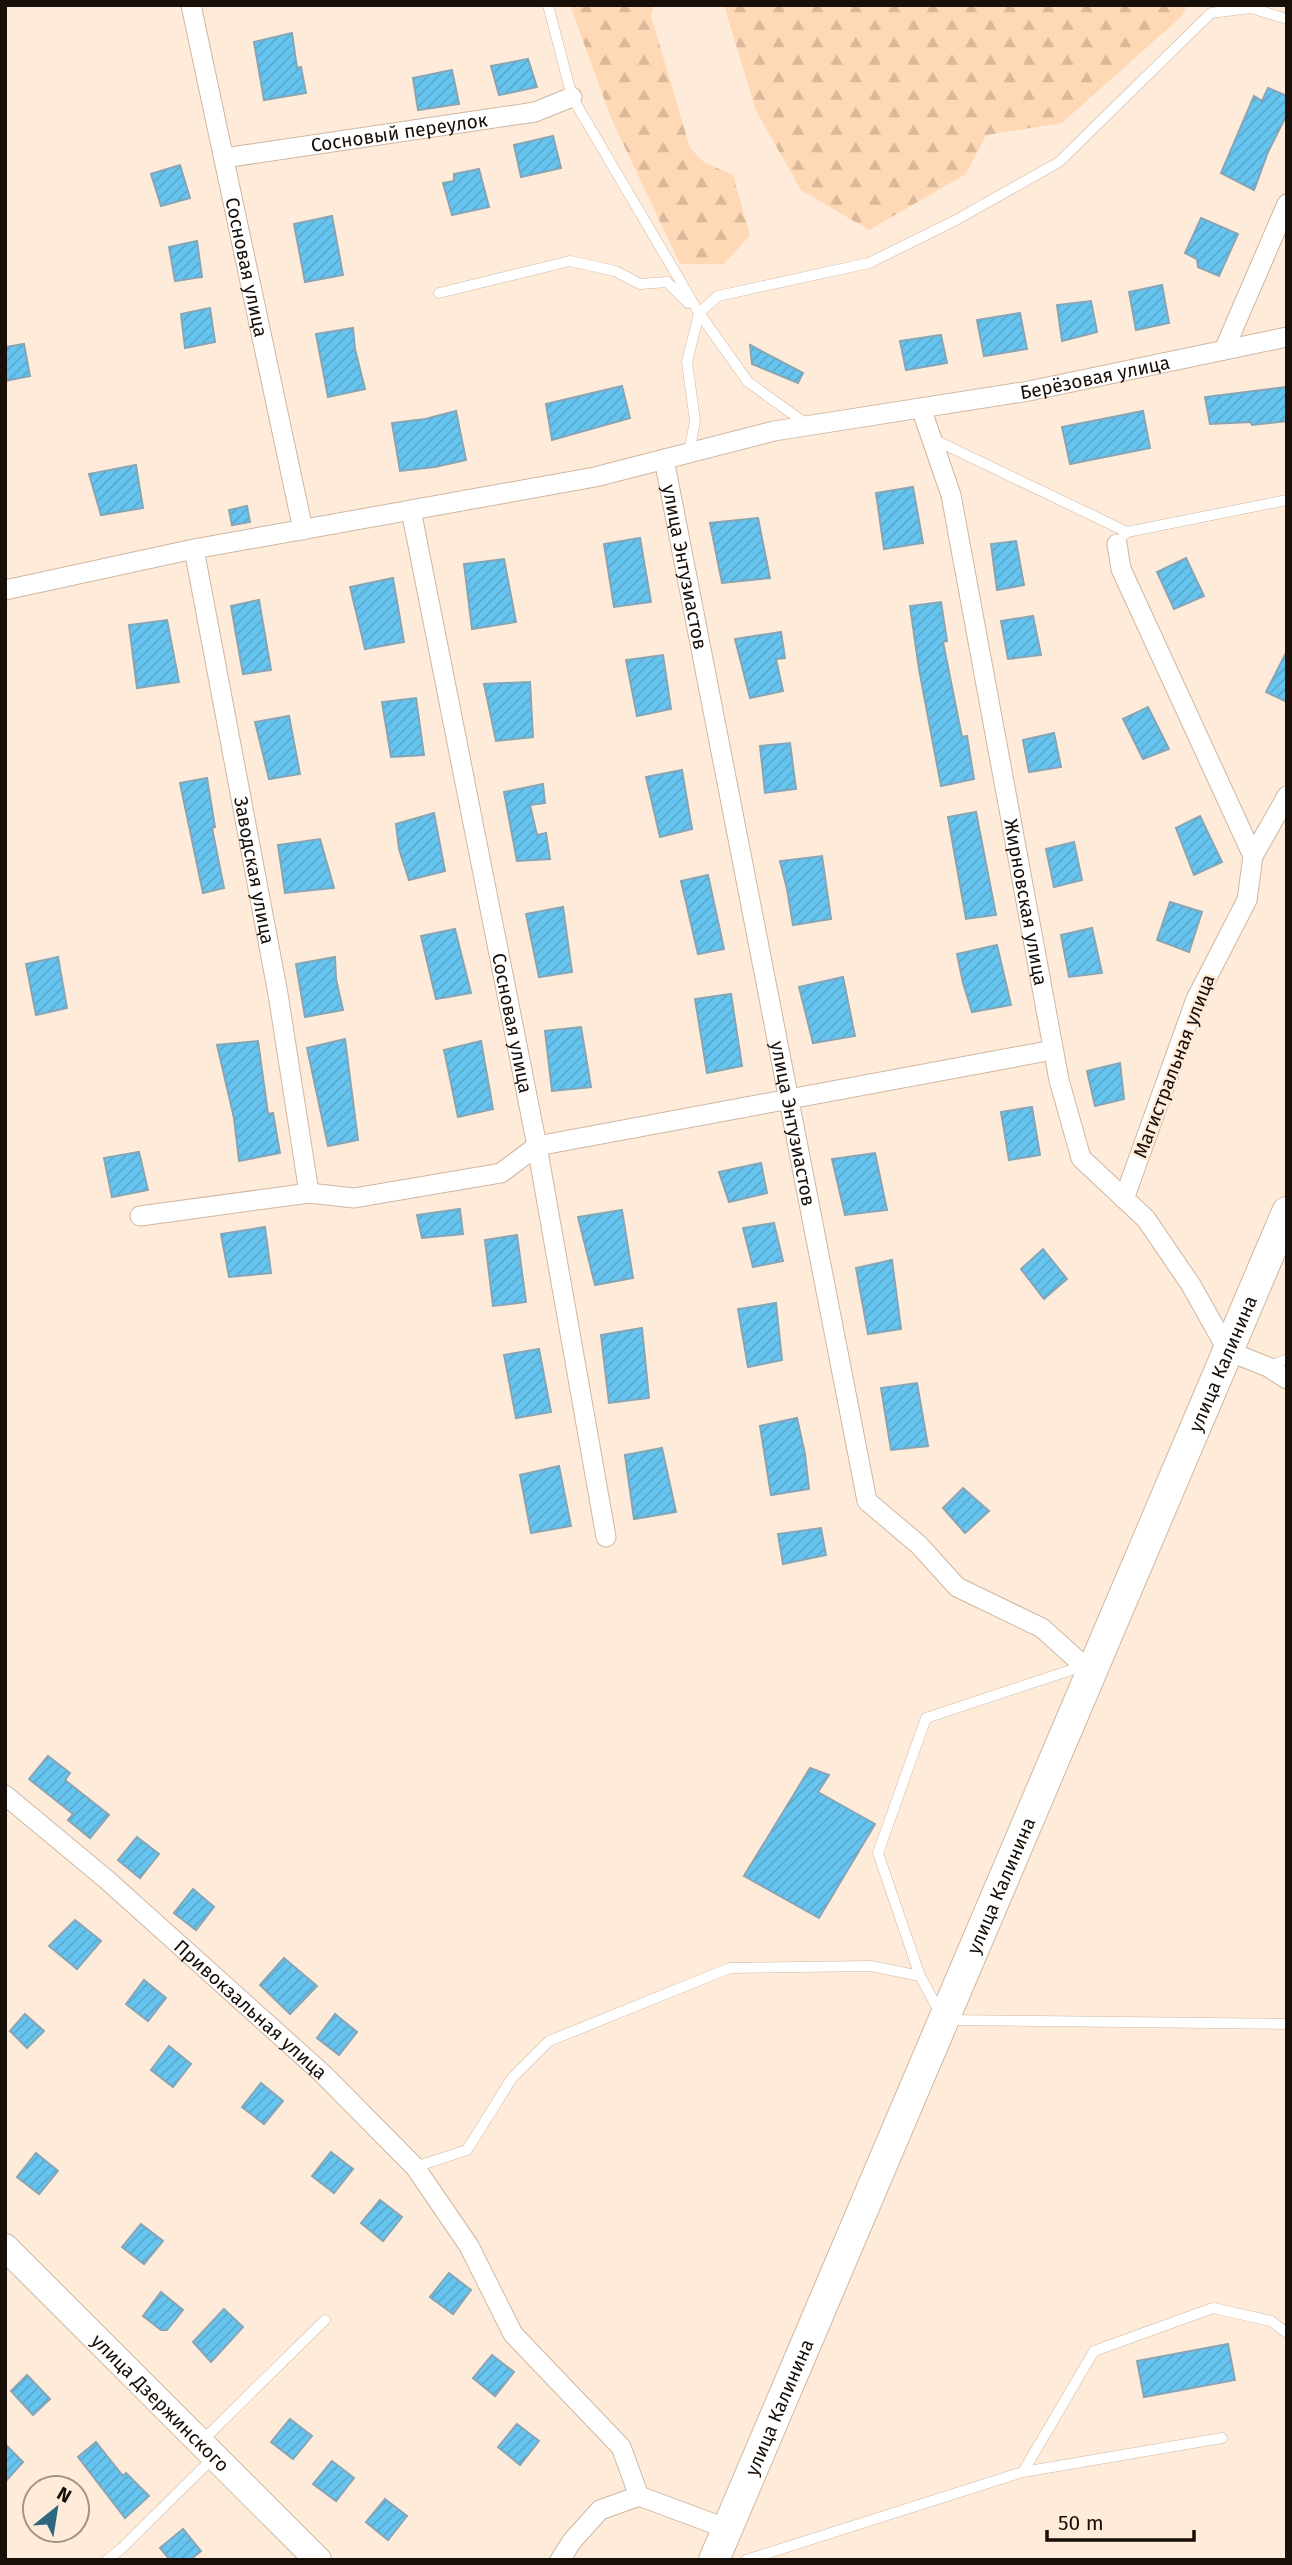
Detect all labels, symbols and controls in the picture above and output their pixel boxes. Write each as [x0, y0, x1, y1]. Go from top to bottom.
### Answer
street label: Сосновый переулок [309, 108, 489, 157]
street label: Сосновая улица [221, 195, 273, 339]
street label: Берёзовая улица [1018, 350, 1172, 404]
street label: улица Энтузиастов [658, 483, 712, 651]
street label: Заводская улица [229, 795, 280, 946]
street label: Жирновская улица [1000, 817, 1053, 987]
street label: Сосновая улица [488, 951, 538, 1095]
street label: Магистральная улица [1128, 971, 1220, 1161]
street label: улица Энтузиастов [766, 1039, 821, 1208]
street label: улица Калинина [1183, 1292, 1262, 1435]
street label: улица Калинина [962, 1814, 1040, 1957]
street label: Привокзальная улица [170, 1934, 332, 2084]
street label: улица Дзержинского [87, 2329, 234, 2476]
street label: улица Калинина [740, 2336, 818, 2479]
north arrow [21, 2474, 91, 2544]
text: N [53, 2482, 75, 2508]
scale bar [1047, 2498, 1194, 2542]
text: 50 m [1058, 2510, 1104, 2536]

